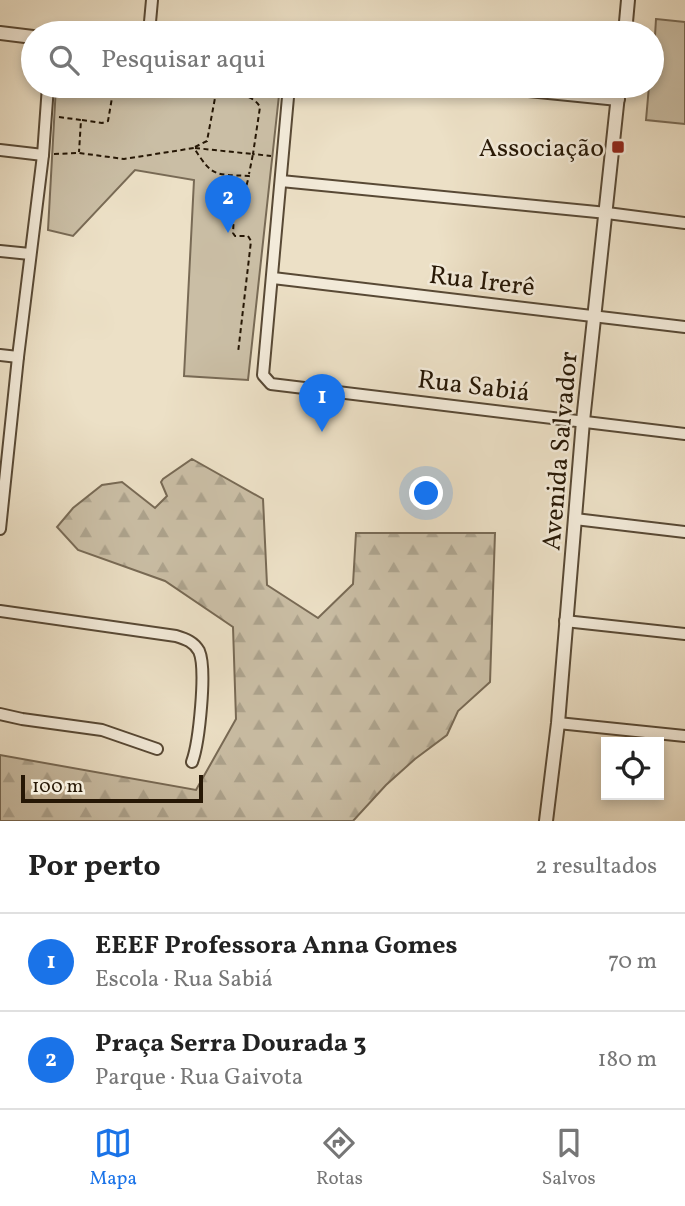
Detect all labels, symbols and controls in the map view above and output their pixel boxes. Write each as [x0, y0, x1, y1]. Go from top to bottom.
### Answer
search box [21, 21, 664, 98]
icon: search [45, 41, 83, 79]
text: Pesquisar aqui [101, 42, 266, 78]
place label: Associação [479, 131, 604, 167]
marker: Associação [610, 139, 626, 155]
pin: 2 [205, 175, 251, 233]
street label: Rua Irerê [427, 258, 537, 306]
street label: Avenida Salvador [534, 350, 588, 552]
street label: Rua Sabiá [416, 362, 532, 412]
pin: 1 [299, 374, 345, 432]
your location [409, 476, 443, 510]
map controls [601, 737, 664, 800]
button: locate [601, 737, 664, 800]
scale bar [21, 772, 203, 804]
text: 100 m [32, 774, 83, 800]
text: Por perto [28, 846, 161, 888]
text: 2 resultados [535, 851, 657, 883]
text: EEEF Professora Anna Gomes [95, 928, 457, 964]
text: 1 [46, 946, 56, 978]
text: 70 m [608, 946, 657, 978]
text: Escola · Rua Sabiá [95, 964, 273, 996]
text: Praça Serra Dourada 3 [95, 1026, 366, 1062]
text: 2 [45, 1044, 57, 1076]
text: 180 m [598, 1044, 657, 1076]
text: Parque · Rua Gaivota [95, 1062, 303, 1094]
tab: Mapa [89, 1124, 137, 1192]
tab: Rotas [316, 1124, 363, 1192]
tab: Salvos [542, 1124, 596, 1192]

